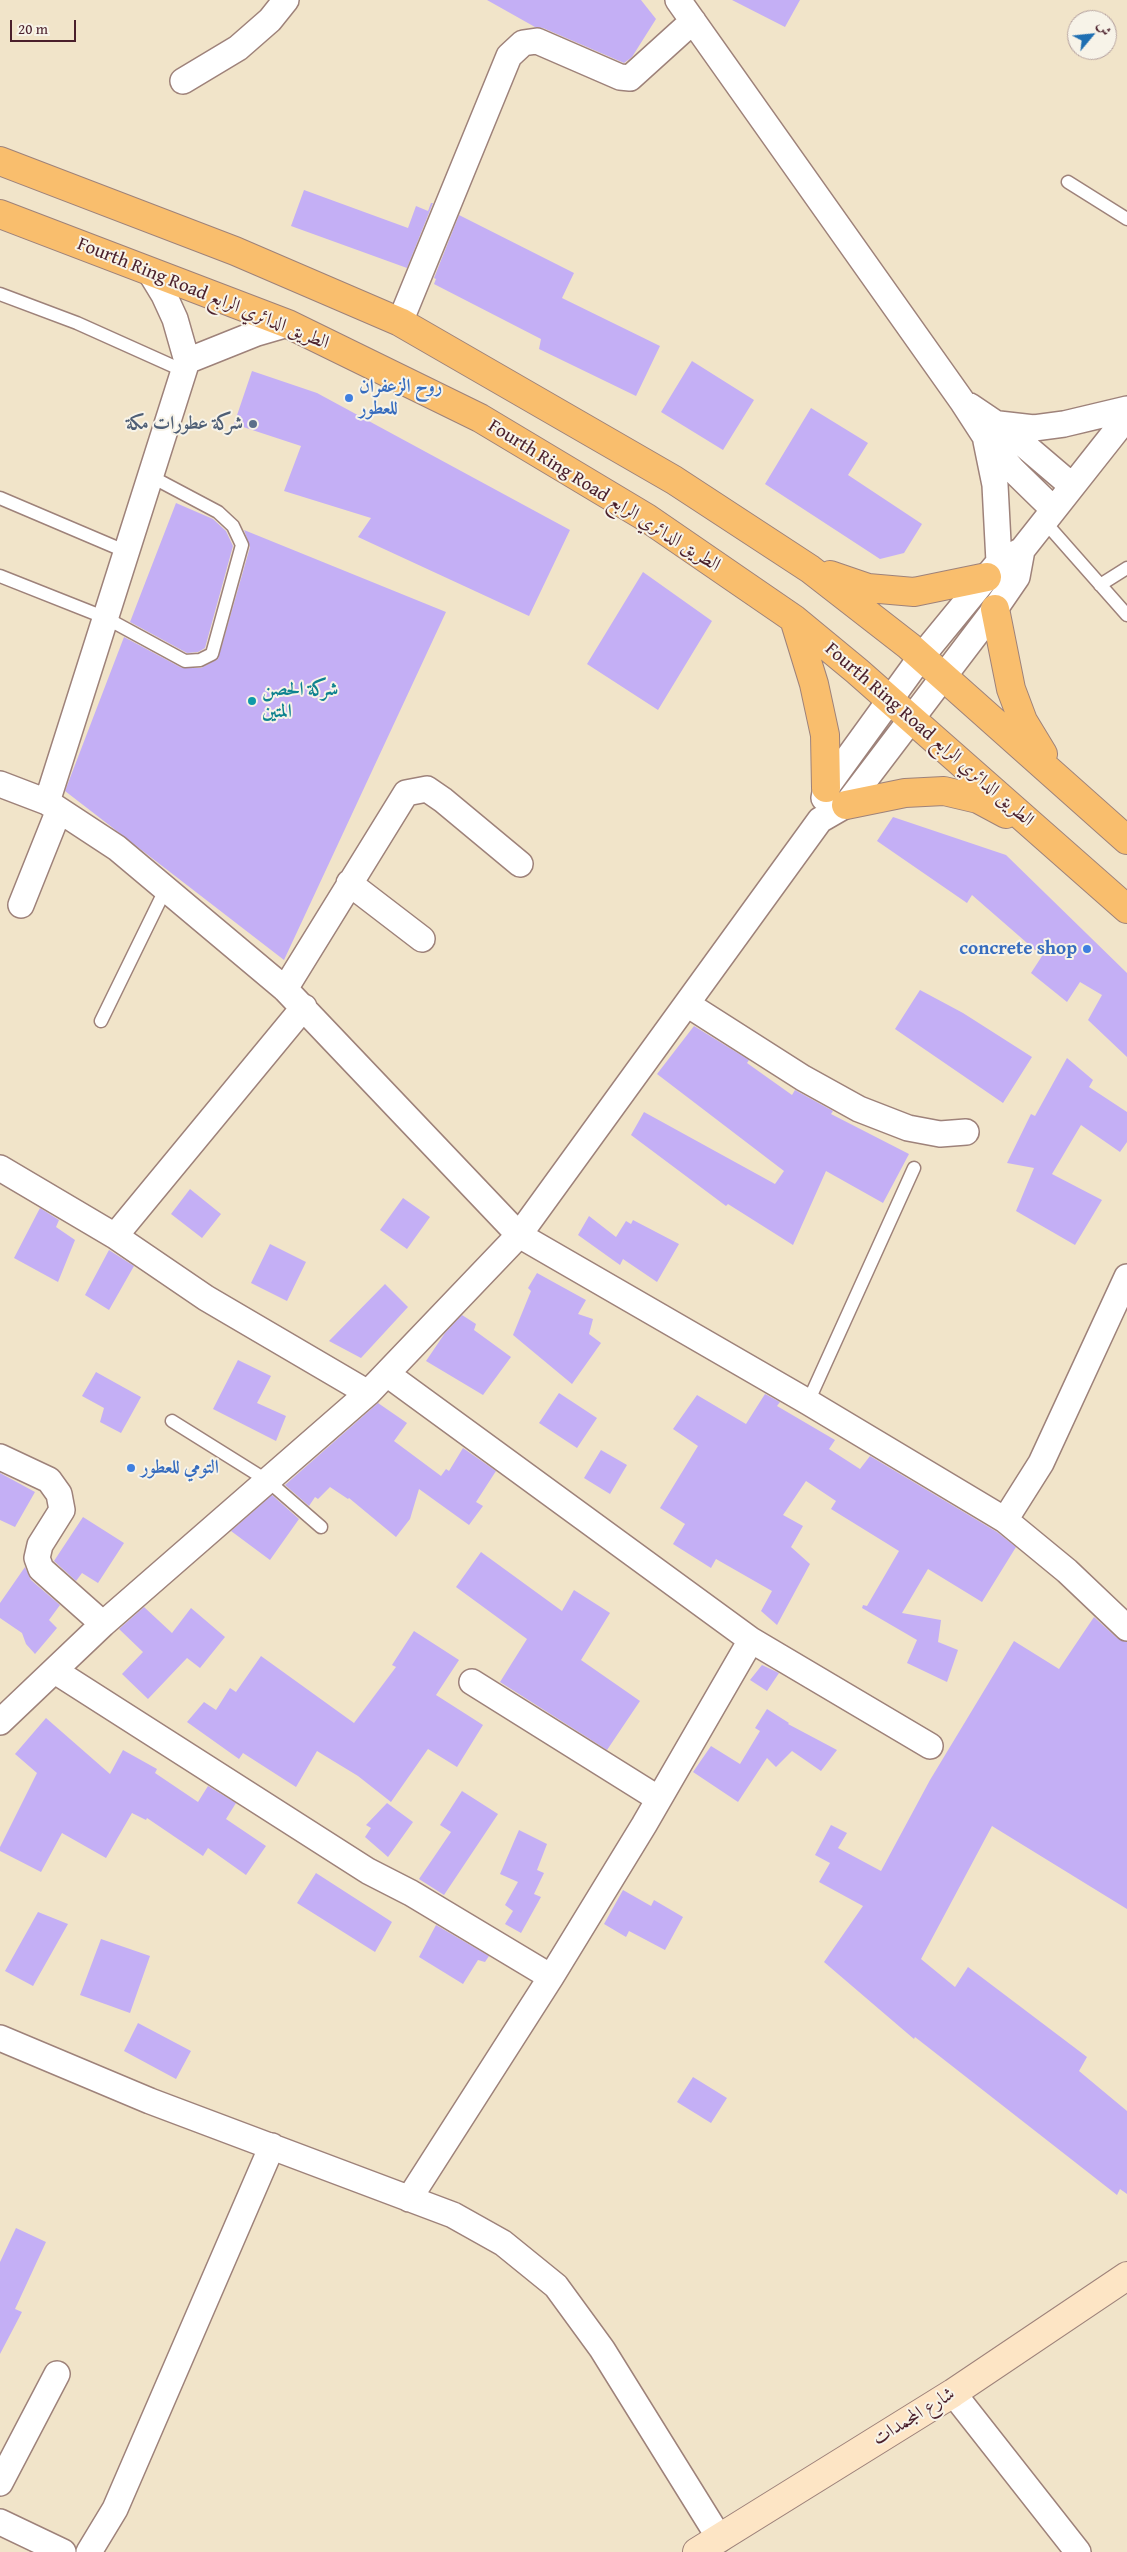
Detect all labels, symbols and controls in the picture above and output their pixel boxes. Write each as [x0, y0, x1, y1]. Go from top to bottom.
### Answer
scale bar [12, 10, 79, 42]
north arrow [1067, 10, 1117, 60]
text: 20 m [18, 18, 48, 39]
text: ش [1092, 18, 1116, 39]
street label: Fourth Ring Road الطريق الدائري الرابع [74, 233, 332, 355]
place label: روح الزعفران للعطور [359, 376, 442, 420]
marker: روح الزعفران للعطور [343, 392, 355, 404]
place label: شركة عطورات مكة [126, 413, 243, 435]
street label: Fourth Ring Road الطريق الدائري الرابع [484, 415, 724, 577]
marker: شركة عطورات مكة [247, 418, 259, 430]
street label: Fourth Ring Road الطريق الدائري الرابع [820, 638, 1038, 832]
place label: شركة الحصن المتين [262, 679, 338, 723]
marker: شركة الحصن المتين [246, 695, 258, 707]
place label: concrete shop [959, 938, 1077, 960]
marker: concrete shop [1081, 943, 1093, 955]
place label: التومي للعطور [141, 1457, 219, 1479]
marker: التومي للعطور [125, 1462, 137, 1474]
street label: شارع المجمدات [869, 2383, 959, 2451]

